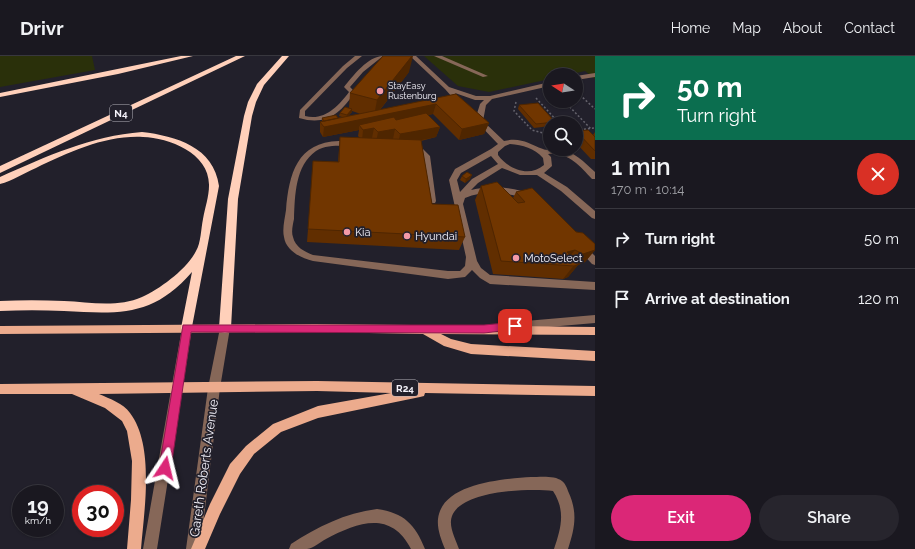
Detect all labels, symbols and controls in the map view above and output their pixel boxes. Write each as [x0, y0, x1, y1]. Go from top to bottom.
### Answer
text: Drivr [20, 17, 64, 39]
text: Home [671, 20, 710, 36]
text: Map [732, 20, 761, 36]
text: About [783, 20, 822, 36]
text: Contact [844, 20, 895, 36]
north arrow [543, 68, 583, 108]
map controls [543, 68, 583, 156]
text: 50 m [677, 71, 743, 104]
icon: right [611, 72, 663, 124]
place label: StayEasy Rustenburg [388, 81, 436, 101]
marker: StayEasy Rustenburg [375, 86, 385, 96]
road number: N4 [110, 105, 132, 121]
text: Turn right [677, 105, 756, 126]
button: search [543, 116, 583, 156]
text: 1 min [611, 152, 671, 181]
button: close [857, 153, 899, 195]
text: 170 m · 10:14 [611, 182, 684, 197]
place label: Kia [355, 226, 370, 239]
marker: Kia [342, 227, 352, 237]
icon: right [611, 228, 633, 250]
place label: Hyundai [415, 230, 457, 243]
text: Turn right [645, 230, 715, 248]
text: 50 m [864, 230, 899, 248]
marker: Hyundai [402, 231, 412, 241]
place label: MotoSelect [524, 252, 583, 265]
marker: MotoSelect [511, 253, 521, 263]
icon: arrive [611, 288, 633, 310]
text: Arrive at destination [645, 290, 790, 308]
text: 120 m [858, 290, 899, 308]
pin [498, 309, 532, 343]
icon: arrive [504, 315, 526, 337]
road number: R24 [392, 380, 418, 396]
street label: Gareth Roberts Avenue [187, 398, 221, 538]
position arrow [144, 447, 186, 489]
speed limit sign: 30 [72, 485, 124, 537]
text: 19 [27, 494, 49, 518]
button: Exit [611, 495, 751, 541]
button: Share [759, 495, 899, 541]
text: km/h [25, 515, 51, 526]

